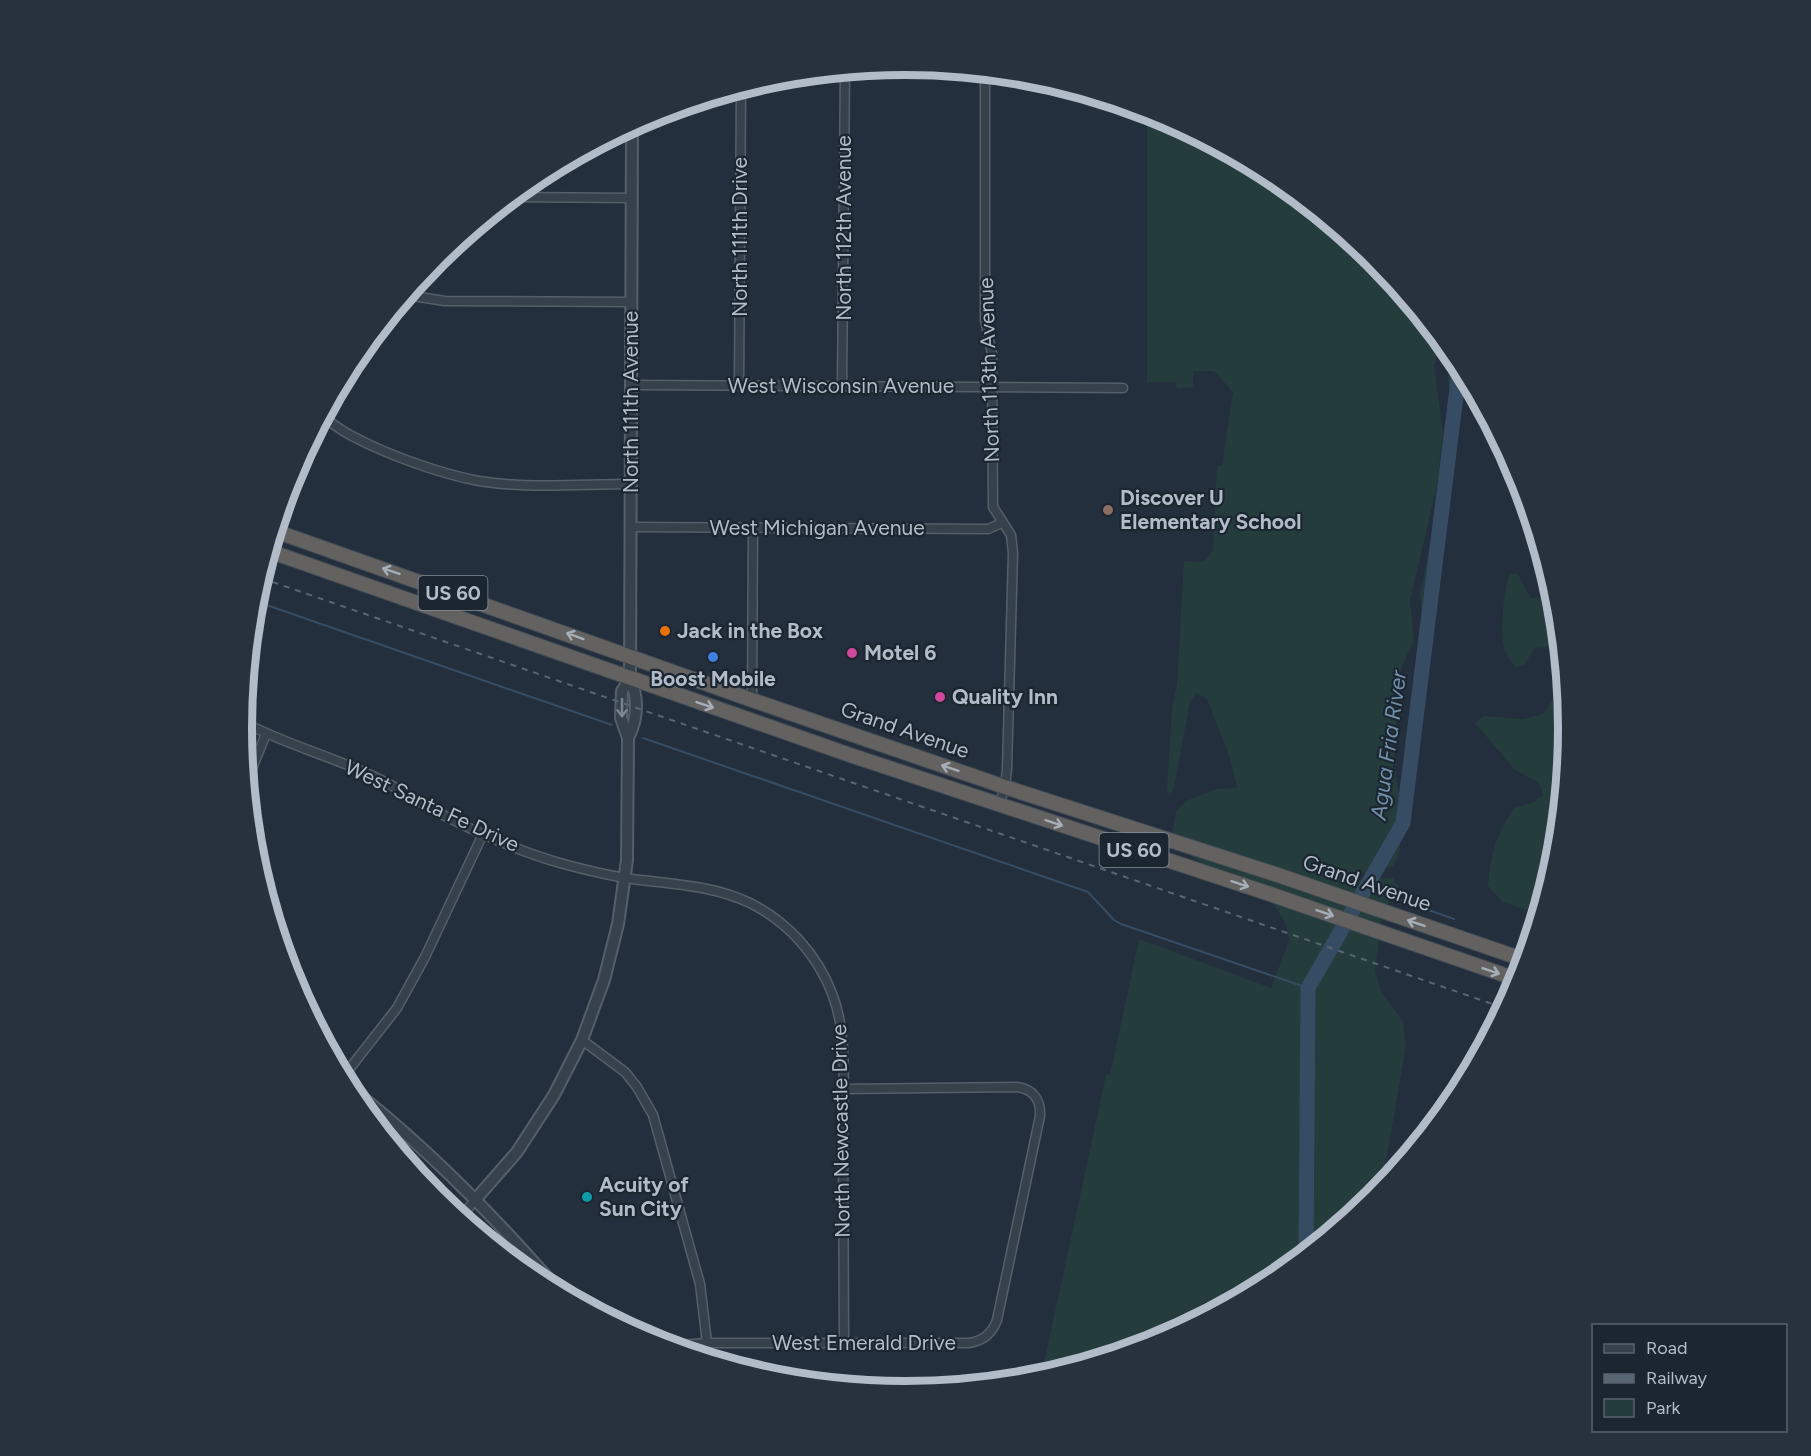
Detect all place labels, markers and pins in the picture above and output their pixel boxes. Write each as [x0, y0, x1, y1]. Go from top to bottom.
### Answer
place label: Discover U Elementary School [1120, 485, 1301, 534]
marker: Discover U Elementary School [1101, 503, 1115, 517]
place label: Jack in the Box [677, 618, 824, 643]
marker: Jack in the Box [658, 624, 672, 638]
place label: Motel 6 [864, 640, 936, 665]
marker: Motel 6 [845, 646, 859, 660]
marker: Boost Mobile [706, 650, 720, 664]
place label: Boost Mobile [650, 666, 776, 691]
place label: Quality Inn [952, 684, 1058, 709]
marker: Quality Inn [933, 690, 947, 704]
place label: Acuity of Sun City [599, 1172, 689, 1221]
marker: Acuity of Sun City [580, 1190, 594, 1204]

